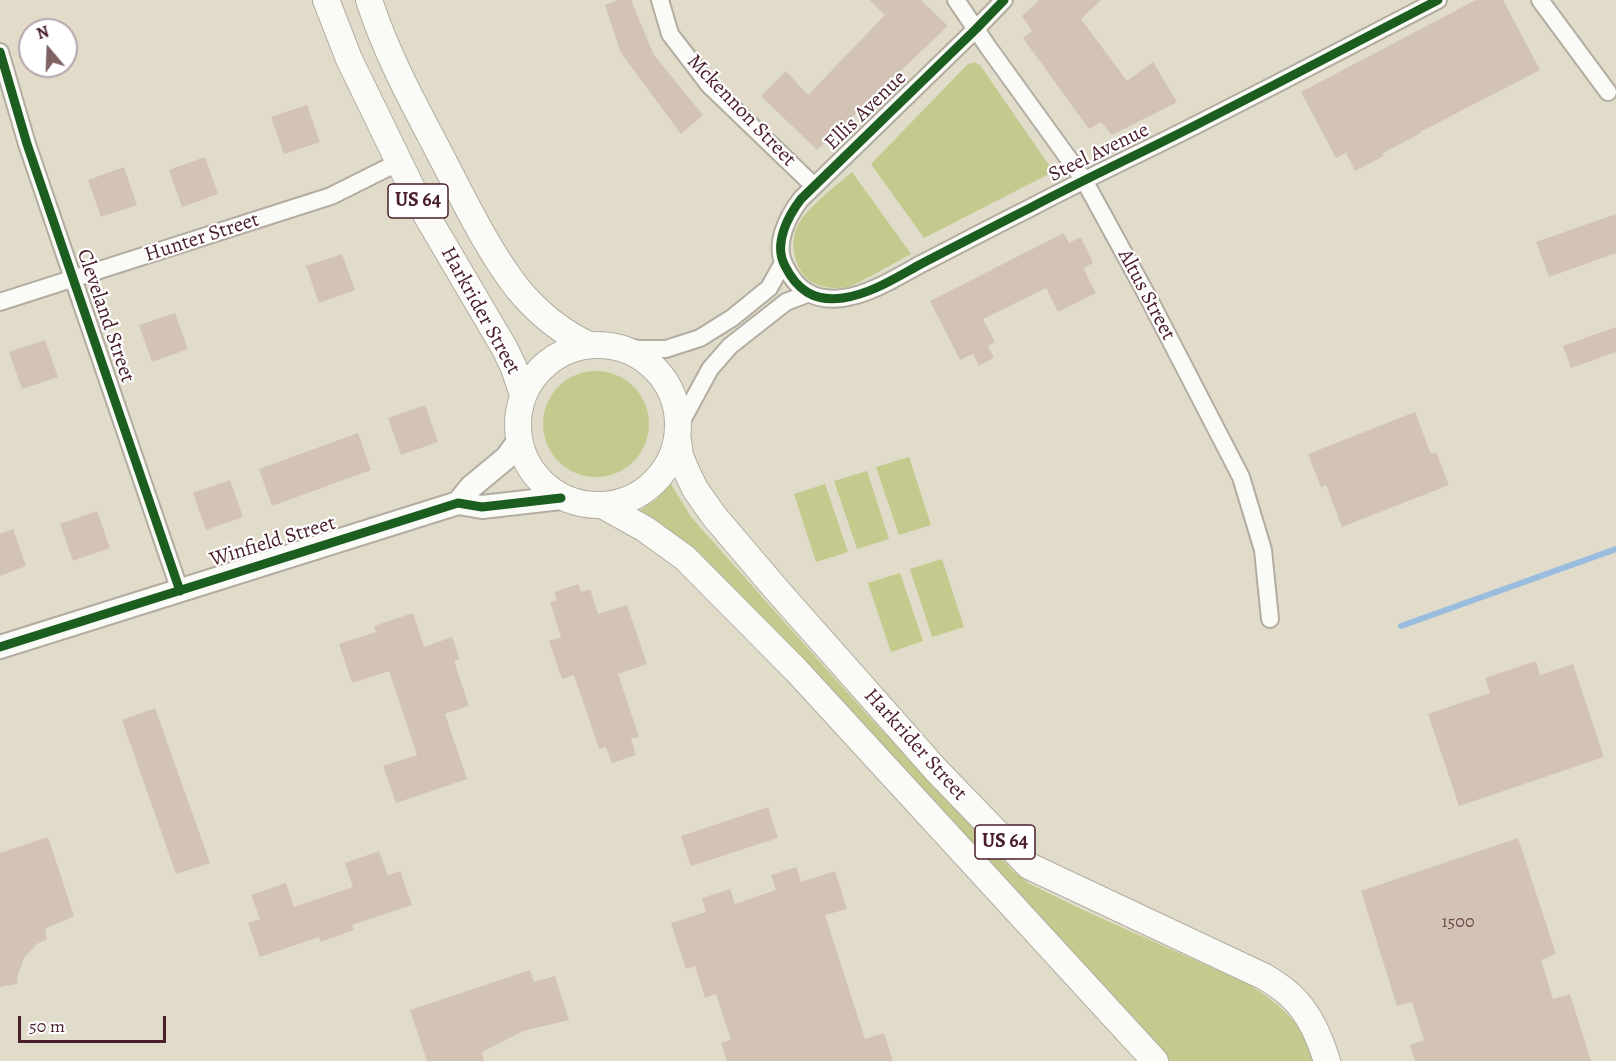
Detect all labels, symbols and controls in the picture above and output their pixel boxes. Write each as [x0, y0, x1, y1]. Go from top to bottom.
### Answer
north arrow [18, 18, 78, 78]
text: N [34, 21, 52, 45]
street label: Mckennon Street [681, 50, 801, 172]
street label: Ellis Avenue [820, 66, 912, 156]
street label: Steel Avenue [1045, 118, 1153, 188]
road number: US 64 [388, 184, 448, 218]
street label: Hunter Street [142, 208, 262, 268]
street label: Harkrider Street [435, 243, 525, 379]
street label: Altus Street [1112, 245, 1180, 345]
street label: Cleveland Street [70, 246, 140, 386]
street label: Winfield Street [207, 511, 339, 573]
street label: Harkrider Street [858, 684, 972, 806]
road number: US 64 [975, 825, 1035, 859]
house number: 1500 [1441, 912, 1475, 934]
scale bar [21, 1004, 170, 1042]
text: 50 m [29, 1014, 65, 1038]

